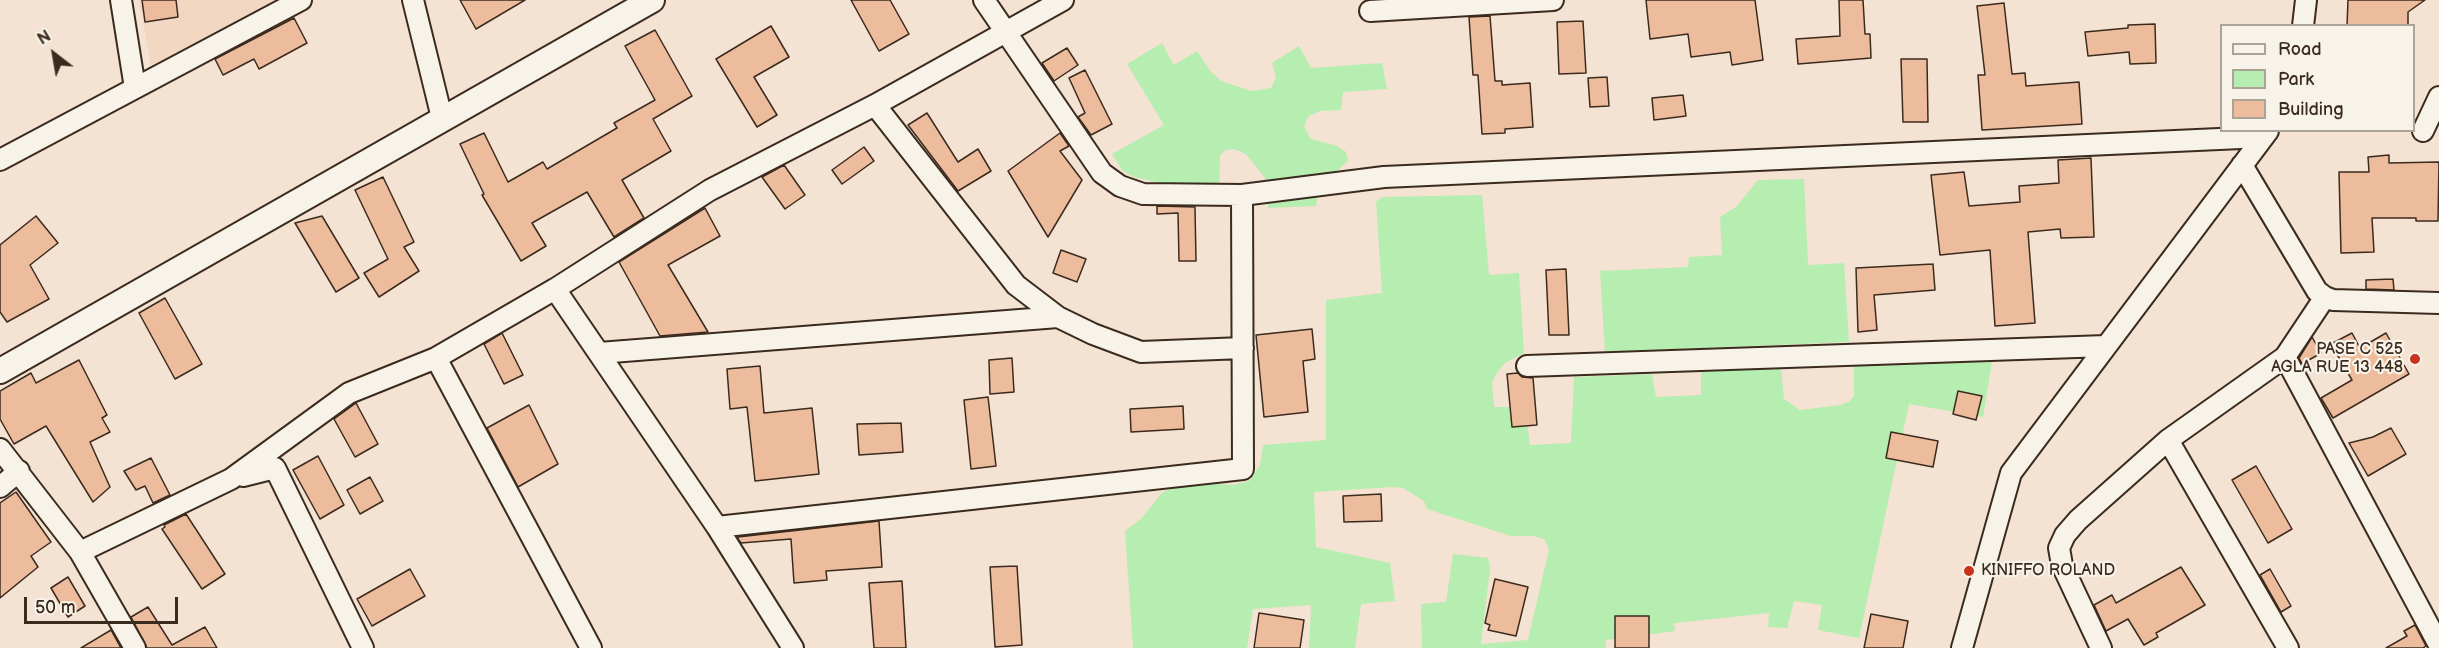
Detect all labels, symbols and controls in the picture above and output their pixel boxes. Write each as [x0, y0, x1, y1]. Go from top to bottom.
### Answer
north arrow [24, 24, 84, 84]
legend [2220, 24, 2415, 132]
text: N [34, 27, 55, 49]
text: Road [2278, 39, 2322, 60]
text: Park [2278, 69, 2314, 90]
text: Building [2278, 99, 2344, 120]
place label: PASE C 525 AGLA RUE 13 448 [2271, 340, 2403, 378]
marker: PASE C 525 AGLA RUE 13 448 [2408, 352, 2422, 366]
place label: KINIFFO ROLAND [1981, 561, 2115, 581]
marker: KINIFFO ROLAND [1962, 564, 1976, 578]
scale bar [27, 585, 182, 623]
text: 50 m [35, 597, 76, 618]

